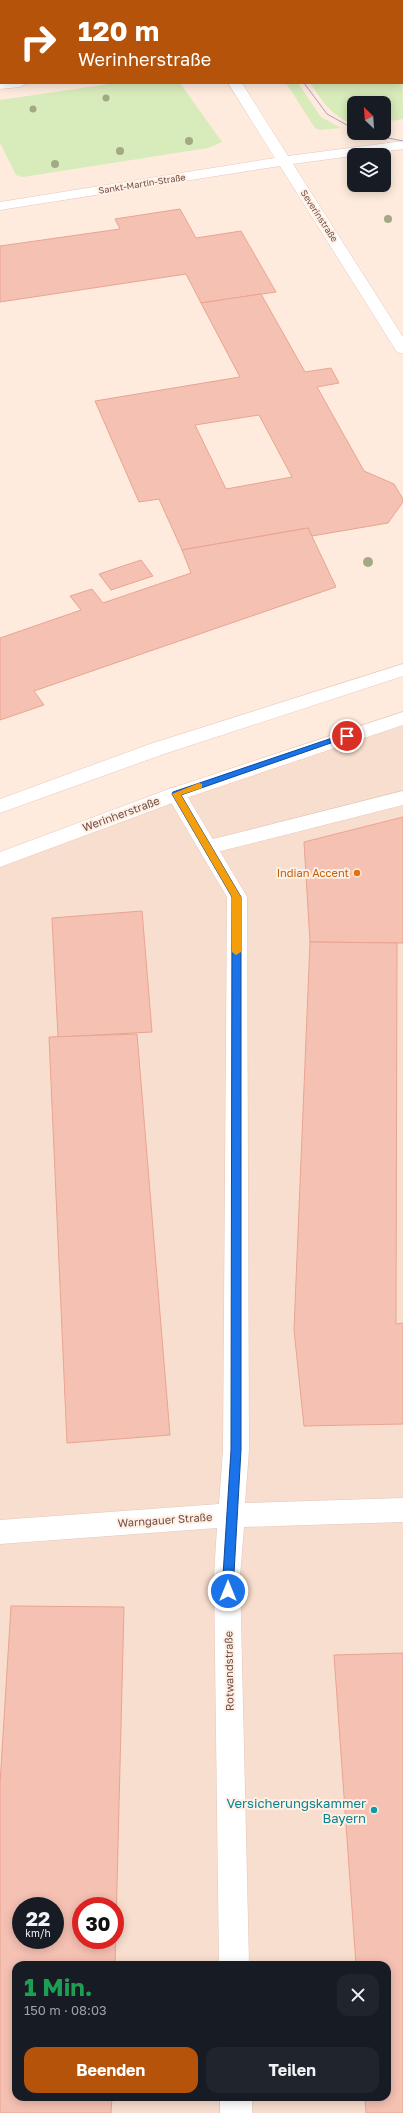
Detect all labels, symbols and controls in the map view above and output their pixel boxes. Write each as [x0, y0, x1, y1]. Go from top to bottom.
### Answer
text: 120 m [78, 14, 159, 47]
icon: right [12, 16, 64, 68]
text: Werinherstraße [78, 48, 211, 70]
north arrow [347, 96, 391, 140]
map controls [347, 96, 391, 192]
button: layers [347, 148, 391, 192]
street label: Sankt-Martin-Straße [98, 171, 186, 196]
street label: Severinstraße [299, 188, 340, 244]
pin [330, 719, 364, 753]
icon: arrive [336, 725, 358, 747]
street label: Werinherstraße [80, 794, 161, 834]
place label: Indian Accent [277, 866, 349, 879]
marker: Indian Accent [352, 868, 362, 878]
street label: Warngauer Straße [117, 1510, 213, 1529]
position arrow [207, 1570, 249, 1612]
street label: Rotwandstraße [221, 1631, 236, 1711]
place label: Versicherungskammer Bayern [226, 1795, 366, 1826]
marker: Versicherungskammer Bayern [369, 1805, 379, 1815]
speed limit sign: 30 [72, 1897, 124, 1949]
text: 22 [26, 1906, 50, 1930]
text: km/h [25, 1927, 51, 1939]
text: 1 Min. [24, 1972, 93, 2001]
button: close [337, 1974, 379, 2016]
text: 150 m · 08:03 [24, 2002, 107, 2018]
button: Beenden [24, 2047, 198, 2093]
button: Teilen [206, 2047, 379, 2093]

